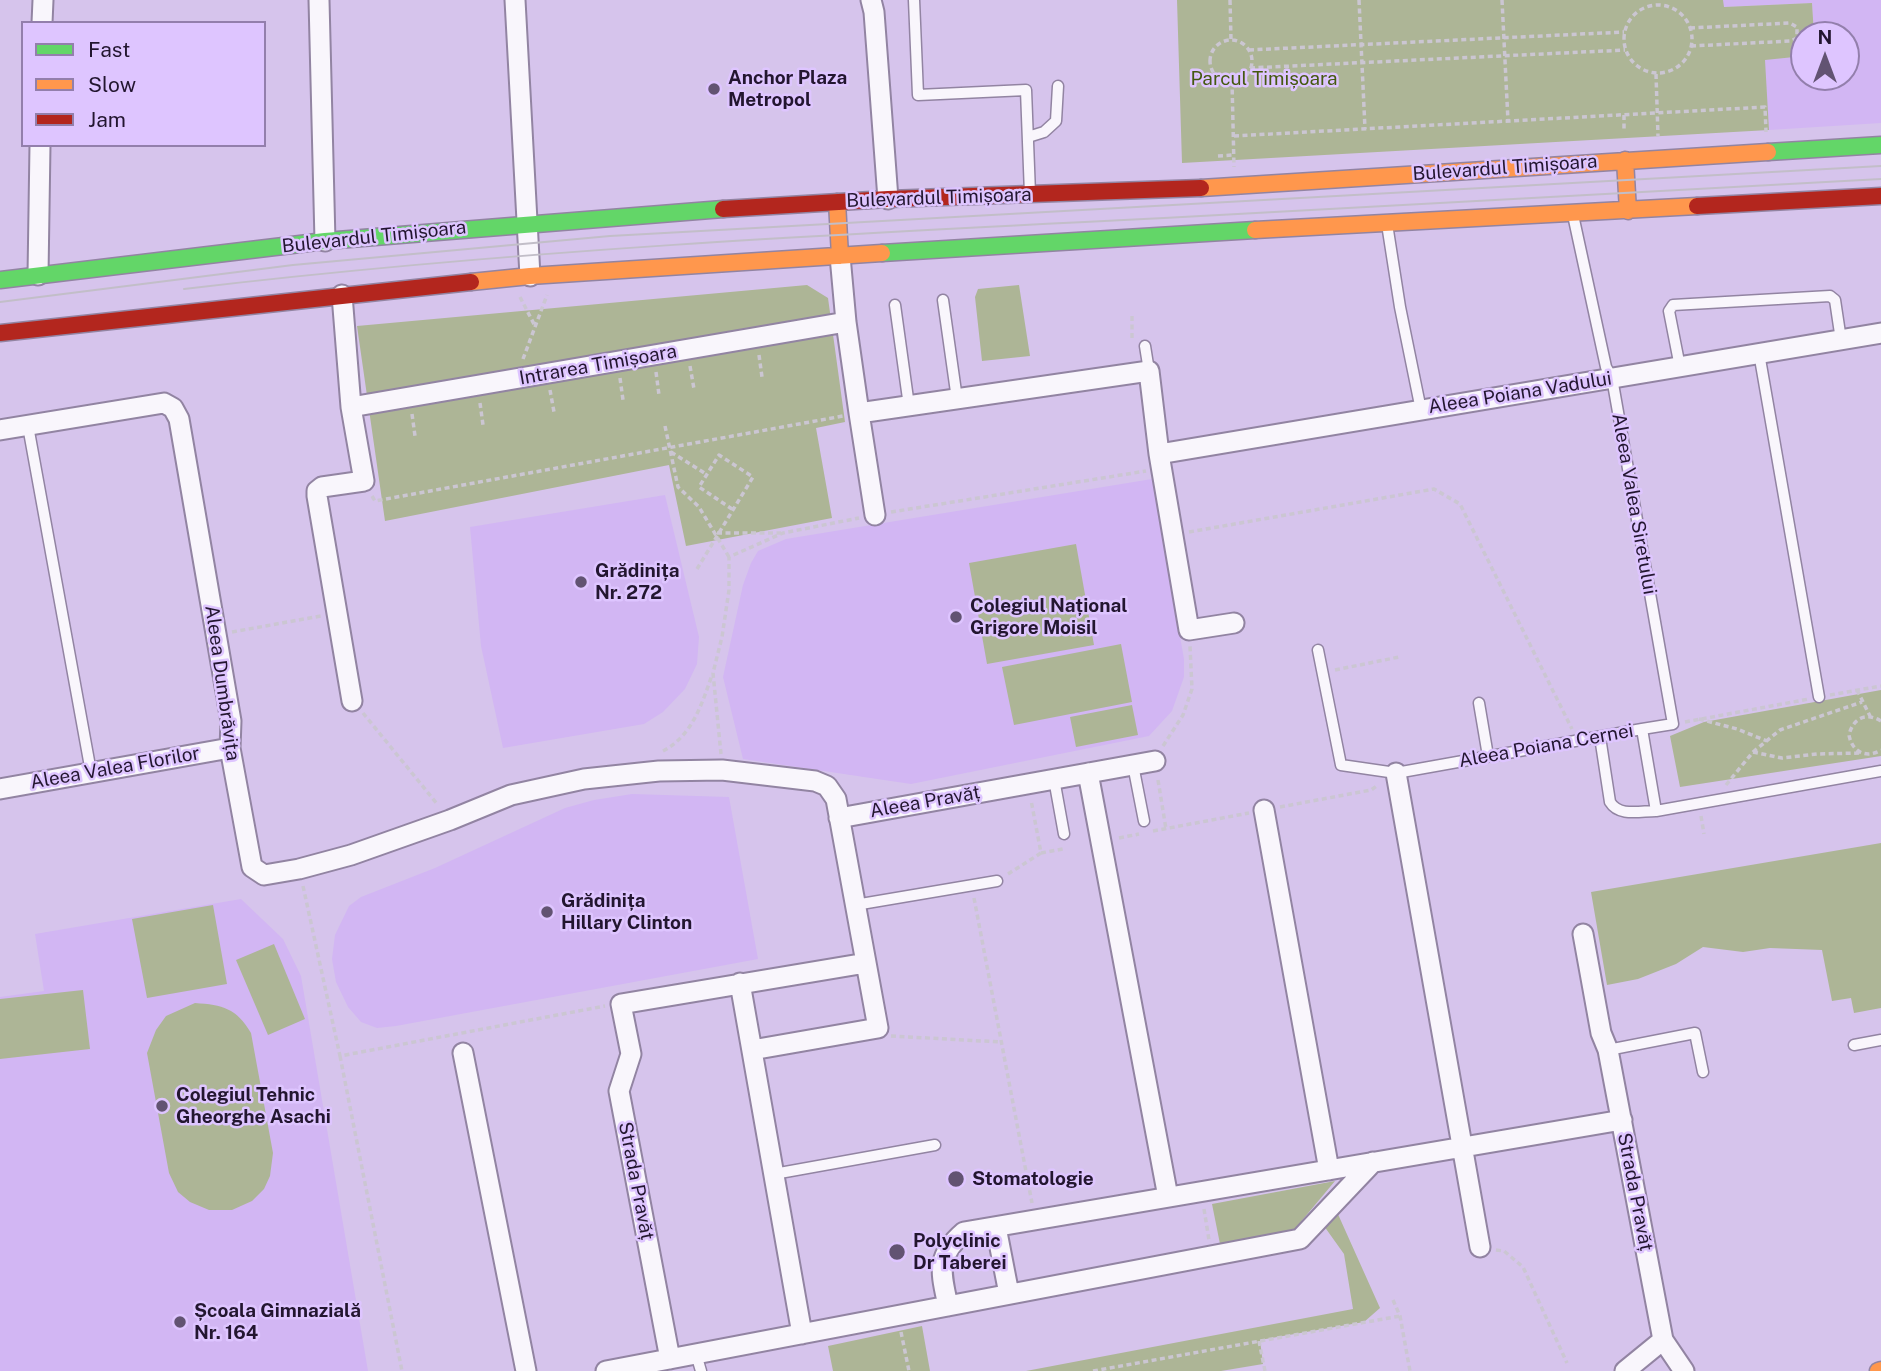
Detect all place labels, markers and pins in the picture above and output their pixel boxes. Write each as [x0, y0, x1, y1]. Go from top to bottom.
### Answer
place label: Anchor Plaza Metropol [728, 67, 847, 111]
marker: Anchor Plaza Metropol [706, 81, 722, 97]
place label: Grădinița Nr. 272 [595, 560, 680, 604]
marker: Grădinița Nr. 272 [573, 574, 589, 590]
place label: Colegiul Național Grigore Moisil [970, 595, 1127, 639]
marker: Colegiul Național Grigore Moisil [948, 609, 964, 625]
place label: Grădinița Hillary Clinton [561, 890, 692, 934]
marker: Grădinița Hillary Clinton [539, 904, 555, 920]
place label: Colegiul Tehnic Gheorghe Asachi [176, 1084, 331, 1128]
marker: Colegiul Tehnic Gheorghe Asachi [154, 1098, 170, 1114]
place label: Stomatologie [972, 1168, 1094, 1190]
marker: Stomatologie [946, 1169, 966, 1189]
place label: Polyclinic Dr Taberei [913, 1230, 1006, 1274]
marker: Polyclinic Dr Taberei [887, 1242, 907, 1262]
place label: Școala Gimnazială Nr. 164 [194, 1300, 361, 1344]
marker: Școala Gimnazială Nr. 164 [172, 1314, 188, 1330]

